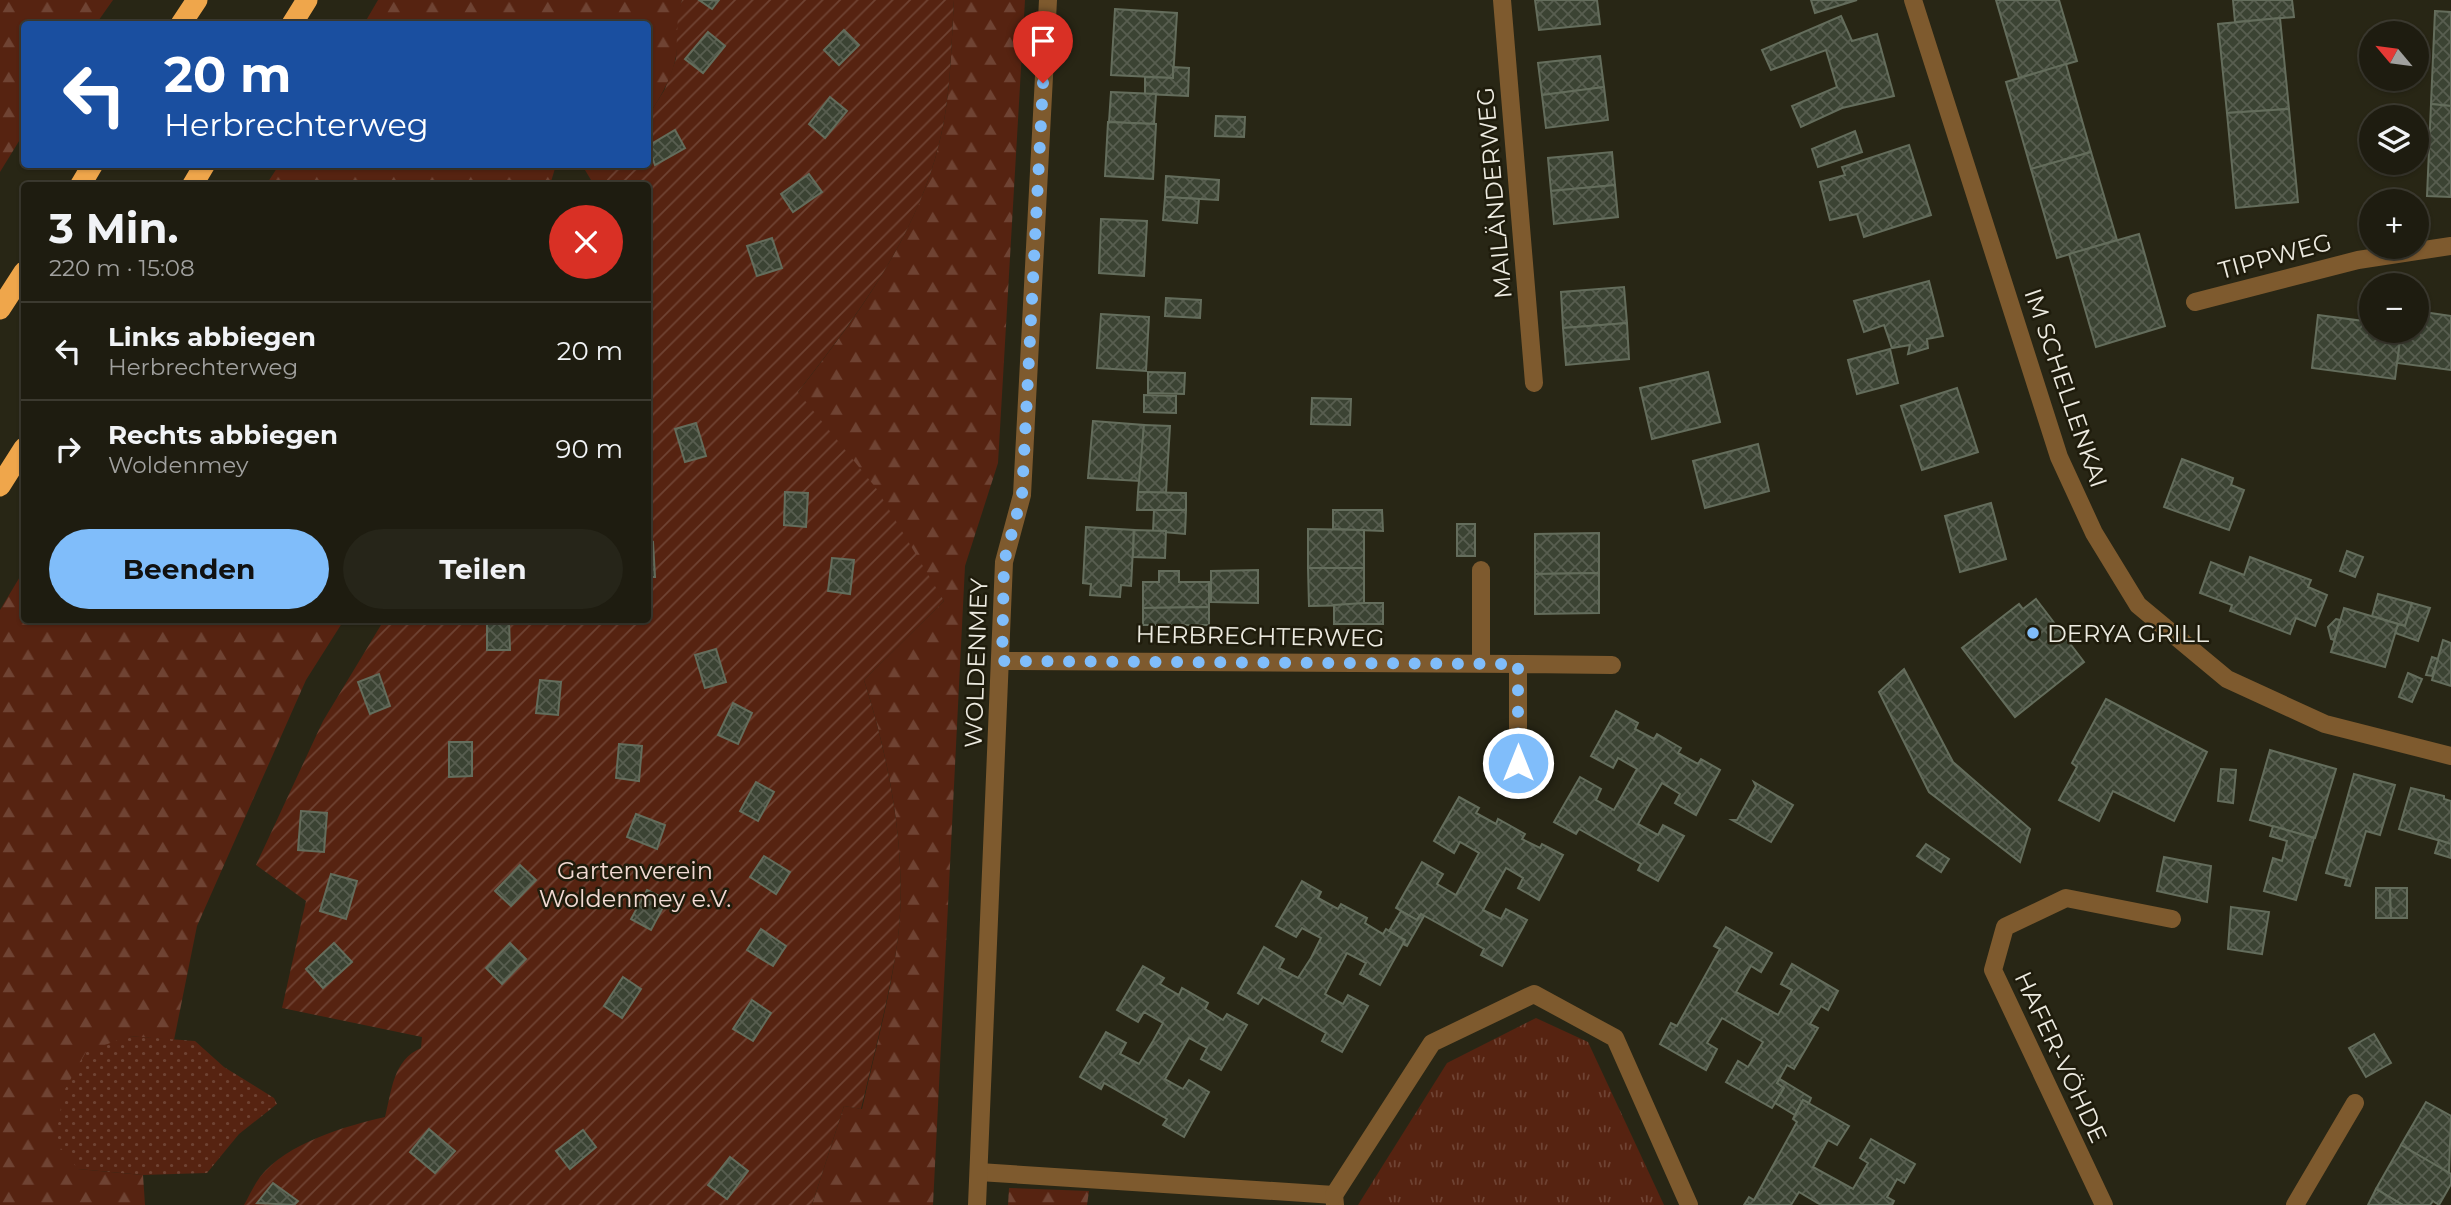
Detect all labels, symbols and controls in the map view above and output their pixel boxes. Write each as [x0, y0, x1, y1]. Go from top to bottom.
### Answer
pin [1013, 11, 1073, 83]
north arrow [2359, 21, 2429, 91]
map controls [2359, 21, 2429, 343]
icon: arrive [1024, 22, 1062, 60]
text: 20 m [164, 45, 291, 104]
icon: left [49, 49, 140, 140]
street label: MAILÄNDERWEG [1470, 86, 1518, 300]
text: Herbrechterweg [164, 105, 429, 144]
button: layers [2359, 105, 2429, 175]
button: + [2359, 189, 2429, 259]
text: 3 Min. [49, 202, 179, 254]
button: close [549, 205, 623, 279]
street label: TIPPWEG [2215, 227, 2335, 285]
text: 220 m · 15:08 [49, 254, 195, 282]
button: − [2359, 273, 2429, 343]
street label: IM SCHELLENKAI [2018, 285, 2114, 491]
text: Links abbiegen [108, 321, 316, 353]
icon: left [49, 332, 87, 370]
text: 20 m [557, 335, 623, 367]
text: Herbrechterweg [108, 353, 298, 381]
text: Rechts abbiegen [108, 419, 338, 451]
icon: right [49, 430, 87, 468]
text: 90 m [556, 433, 623, 465]
text: Woldenmey [108, 451, 249, 479]
button: Beenden [49, 529, 329, 609]
button: Teilen [343, 529, 623, 609]
street label: WOLDENMEY [959, 577, 993, 748]
street label: HERBRECHTERWEG [1135, 619, 1385, 653]
place label: DERYA GRILL [2047, 619, 2209, 648]
marker: DERYA GRILL [2025, 625, 2041, 641]
position arrow [1481, 726, 1555, 800]
park label: Gartenverein Woldenmey e.V. [539, 856, 731, 913]
street label: HAFER-VÖHDE [2009, 967, 2113, 1147]

